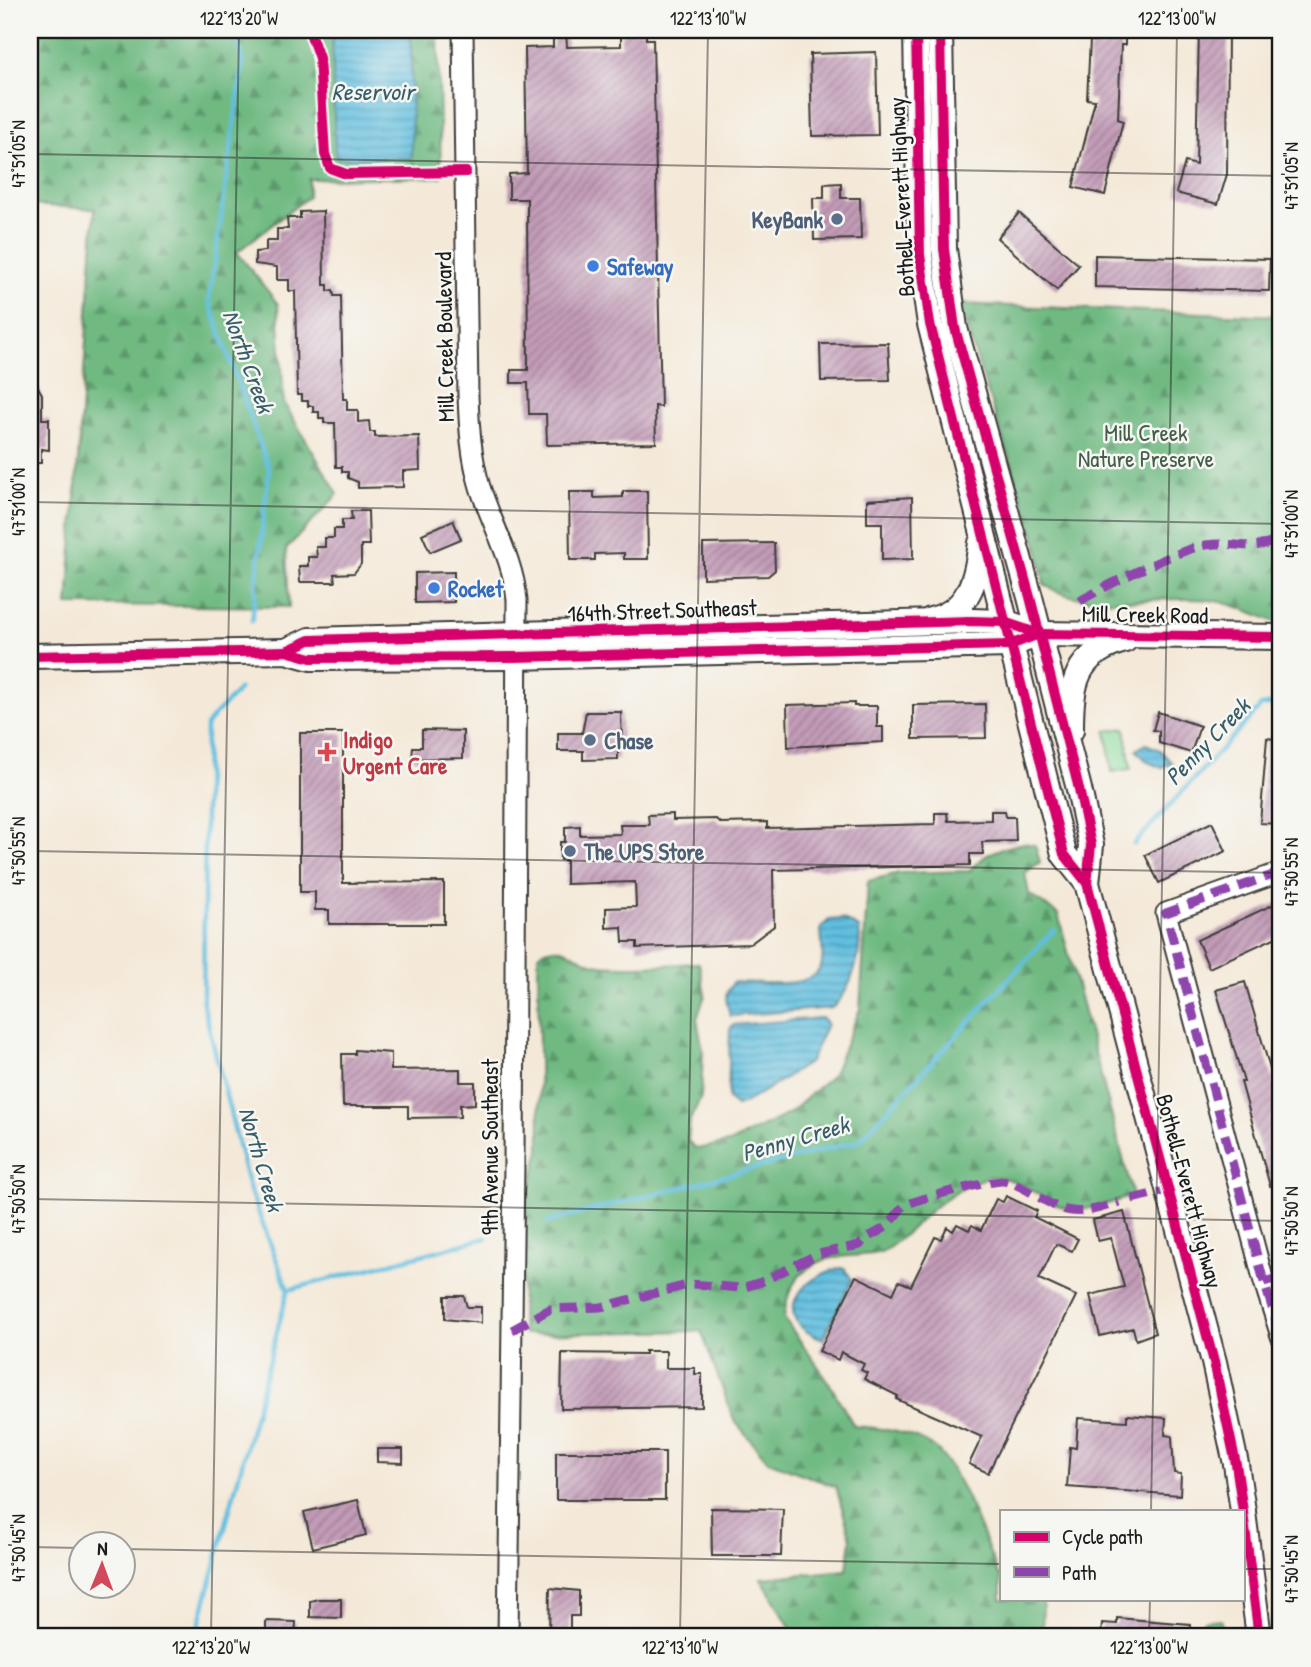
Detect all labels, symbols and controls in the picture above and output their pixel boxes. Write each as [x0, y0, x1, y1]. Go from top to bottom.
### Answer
text: 122°13'20"W [200, 6, 278, 31]
text: 122°13'10"W [670, 6, 746, 31]
text: 122°13'00"W [1138, 6, 1216, 31]
water label: Reservoir [332, 75, 417, 107]
street label: Bothell-Everett Highway [880, 96, 922, 298]
text: 47°51'05"N [6, 120, 31, 188]
text: 47°51'05"N [1279, 142, 1304, 210]
place label: KeyBank [751, 204, 823, 236]
marker: KeyBank [829, 211, 845, 227]
place label: Safeway [607, 251, 674, 283]
street label: Mill Creek Boulevard [427, 252, 461, 422]
marker: Safeway [585, 258, 601, 274]
water label: North Creek [216, 305, 283, 419]
park label: Mill Creek Nature Preserve [1078, 417, 1214, 474]
text: 47°51'00"N [6, 468, 31, 536]
text: 47°51'00"N [1279, 490, 1304, 558]
place label: Rocket [448, 573, 504, 604]
marker: Rocket [426, 580, 442, 596]
street label: 164th Street Southeast [567, 591, 758, 629]
street label: Mill Creek Road [1082, 597, 1208, 631]
water label: Penny Creek [1157, 689, 1259, 792]
place label: Indigo Urgent Care [343, 724, 448, 782]
place label: Chase [604, 725, 654, 756]
marker: Chase [582, 732, 598, 748]
marker: Indigo Urgent Care [317, 742, 337, 762]
text: 47°50'55"N [6, 817, 31, 885]
place label: The UPS Store [583, 836, 705, 867]
text: 47°50'55"N [1279, 838, 1304, 906]
marker: The UPS Store [562, 843, 578, 859]
street label: 9th Avenue Southeast [474, 1058, 505, 1235]
street label: Bothell-Everett Highway [1149, 1091, 1231, 1292]
water label: North Creek [232, 1103, 293, 1217]
water label: Penny Creek [738, 1107, 854, 1169]
text: 47°50'50"N [6, 1164, 31, 1234]
text: 47°50'50"N [1279, 1186, 1304, 1256]
legend [1000, 1510, 1244, 1600]
text: 47°50'45"N [6, 1514, 31, 1582]
text: Cycle path [1062, 1522, 1143, 1551]
north arrow [66, 1530, 136, 1600]
text: N [97, 1535, 108, 1561]
text: 47°50'45"N [1279, 1535, 1304, 1603]
text: Path [1062, 1558, 1097, 1587]
text: 122°13'20"W [172, 1635, 250, 1660]
text: 122°13'10"W [642, 1635, 718, 1660]
text: 122°13'00"W [1110, 1635, 1188, 1660]

